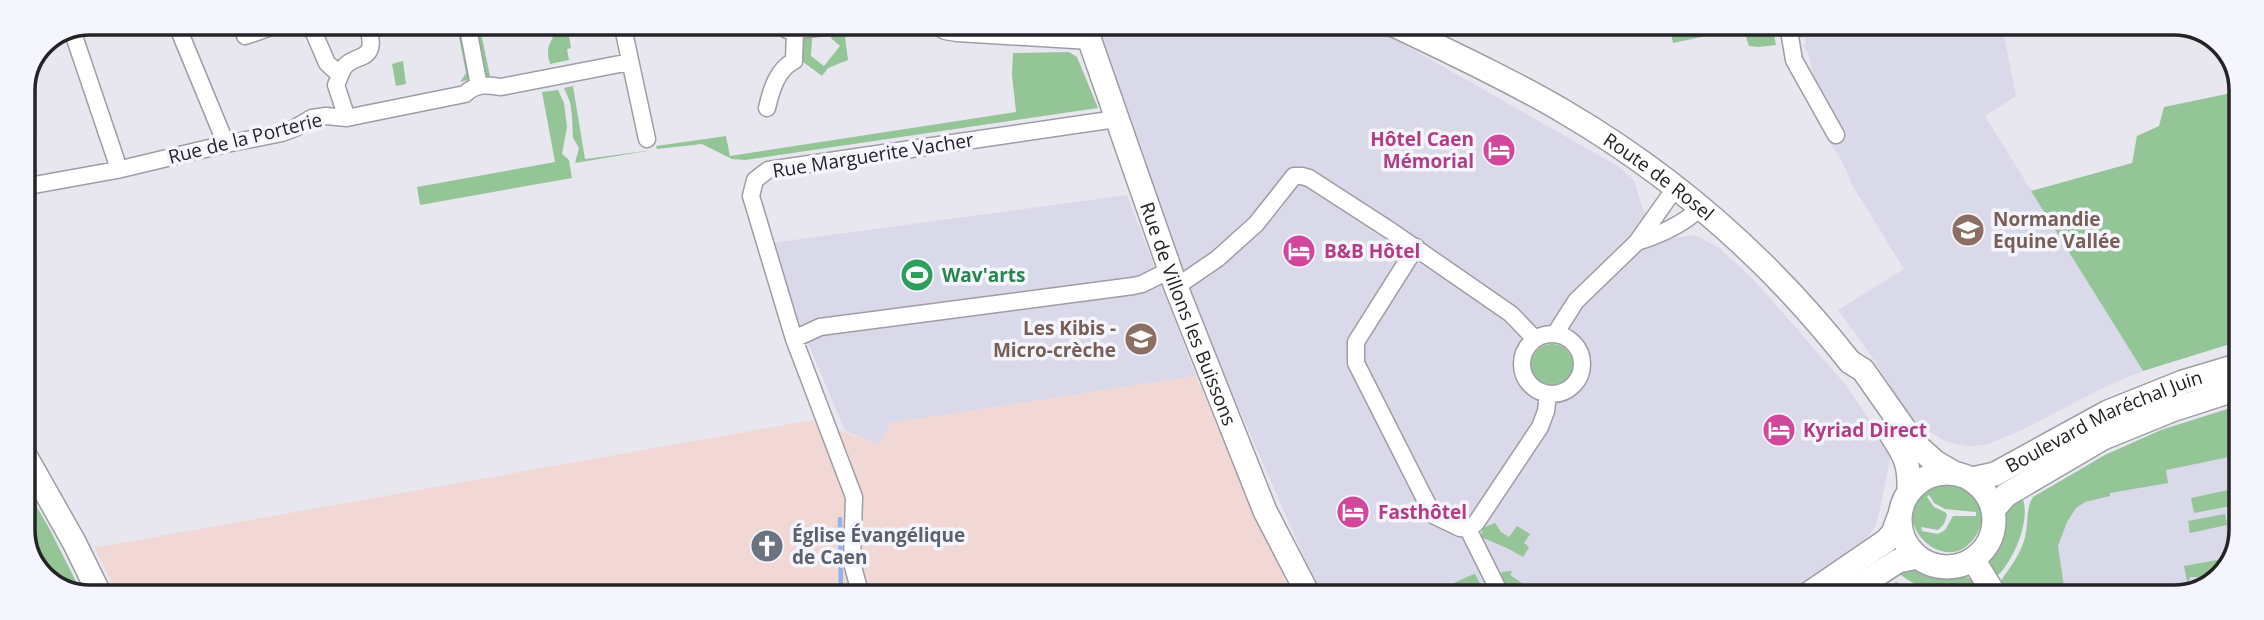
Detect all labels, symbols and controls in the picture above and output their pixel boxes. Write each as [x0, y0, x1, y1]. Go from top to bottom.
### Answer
street label: Rue de la Porterie [165, 106, 325, 170]
street label: Rue Marguerite Vacher [771, 126, 976, 184]
place label: Hôtel Caen Mémorial [1370, 126, 1474, 174]
street label: Route de Rosel [1598, 126, 1720, 227]
hotel icon: Hôtel Caen Mémorial [1480, 131, 1518, 169]
street label: Rue de Villons les Buissons [1134, 198, 1243, 429]
place label: Normandie Equine Vallée [1993, 206, 2120, 254]
school or university icon: Normandie Equine Vallée [1949, 211, 1987, 249]
hotel icon: B&B Hôtel [1280, 232, 1318, 270]
place label: B&B Hôtel [1324, 238, 1420, 264]
sports icon: Wav'arts [898, 256, 936, 294]
place label: Wav'arts [942, 262, 1026, 288]
place label: Les Kibis - Micro-crèche [993, 315, 1116, 363]
school or university icon: Les Kibis - Micro-crèche [1122, 320, 1160, 358]
street label: Boulevard Maréchal Juin [2001, 364, 2205, 479]
hotel icon: Kyriad Direct [1760, 411, 1798, 449]
place label: Kyriad Direct [1803, 417, 1927, 443]
hotel icon: Fasthôtel [1334, 493, 1372, 531]
place label: Fasthôtel [1378, 499, 1467, 525]
place label: Église Évangélique de Caen [792, 522, 965, 570]
church icon: Église Évangélique de Caen [748, 527, 786, 565]

